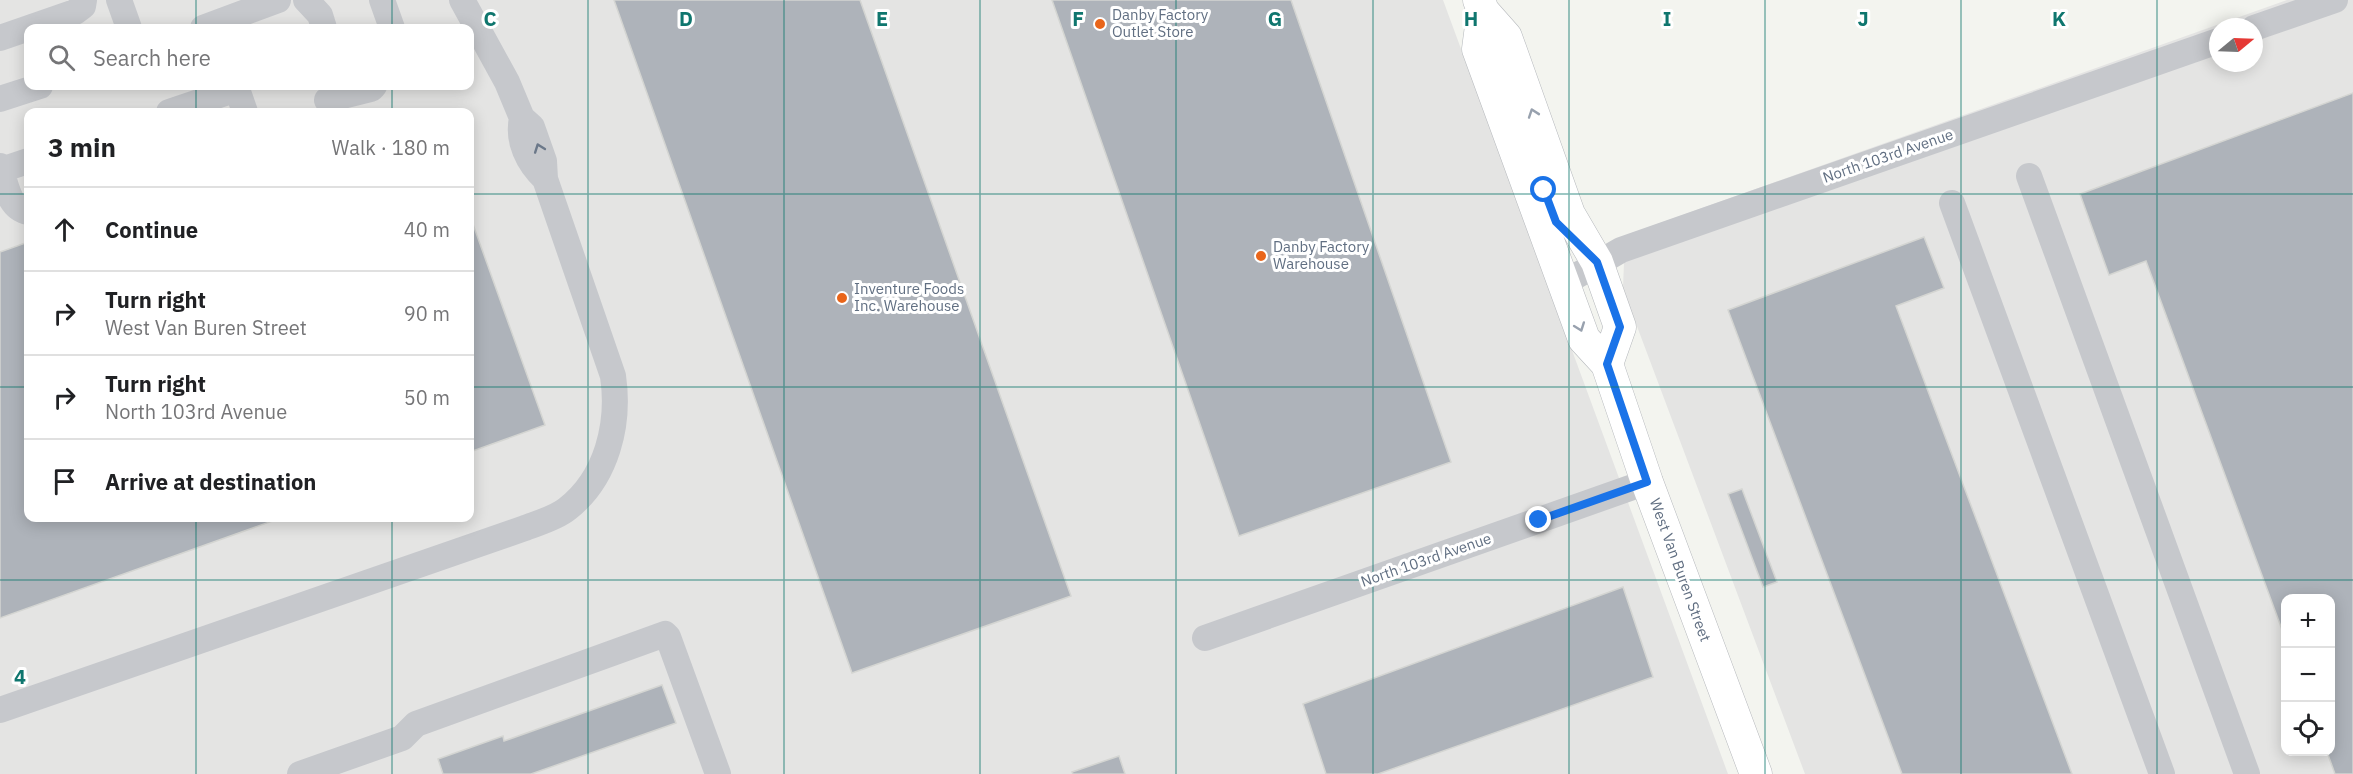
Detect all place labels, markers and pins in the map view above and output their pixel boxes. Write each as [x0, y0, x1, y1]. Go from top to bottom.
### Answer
place label: Danby Factory Outlet Store [1112, 5, 1209, 41]
marker: Danby Factory Outlet Store [1093, 17, 1107, 31]
place label: Danby Factory Warehouse [1273, 237, 1370, 273]
marker: Danby Factory Warehouse [1254, 249, 1268, 263]
place label: Inventure Foods Inc. Warehouse [854, 279, 964, 315]
marker: Inventure Foods Inc. Warehouse [835, 291, 849, 305]

